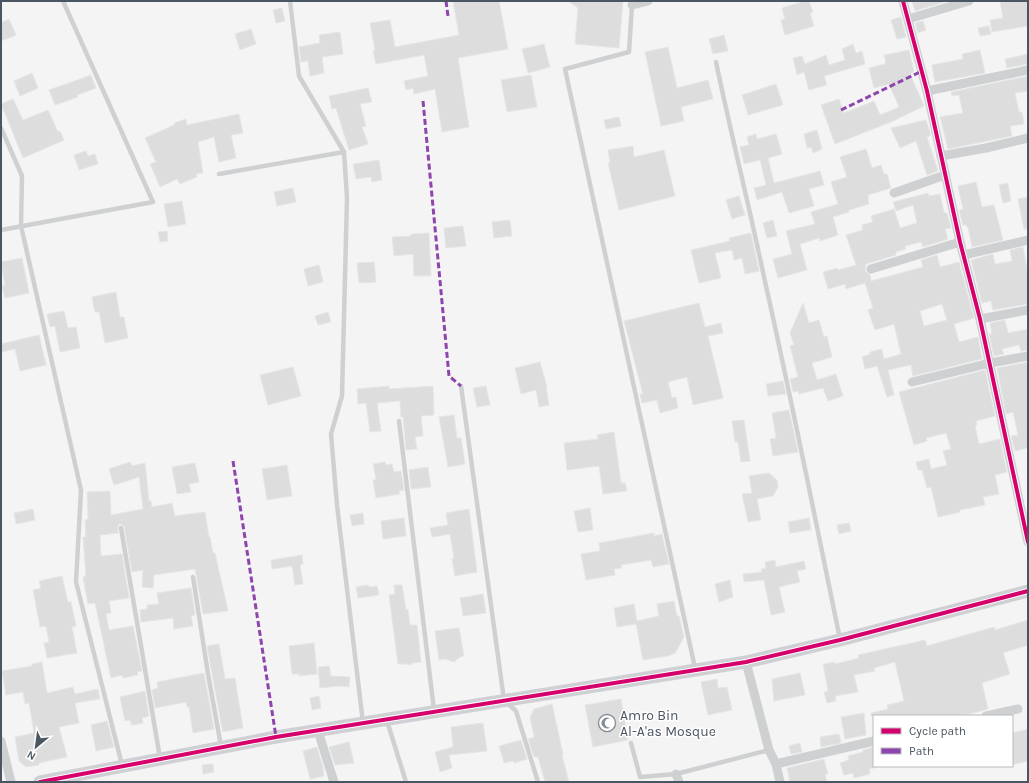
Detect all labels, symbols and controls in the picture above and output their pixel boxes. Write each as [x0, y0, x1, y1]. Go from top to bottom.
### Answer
place label: Amro Bin Al-A'as Mosque [620, 707, 716, 740]
mosque icon: Amro Bin Al-A'as Mosque [597, 713, 617, 733]
legend [873, 715, 1013, 767]
text: Cycle path [909, 724, 966, 738]
north arrow [16, 727, 56, 767]
text: Path [909, 744, 934, 758]
text: N [25, 748, 38, 763]

